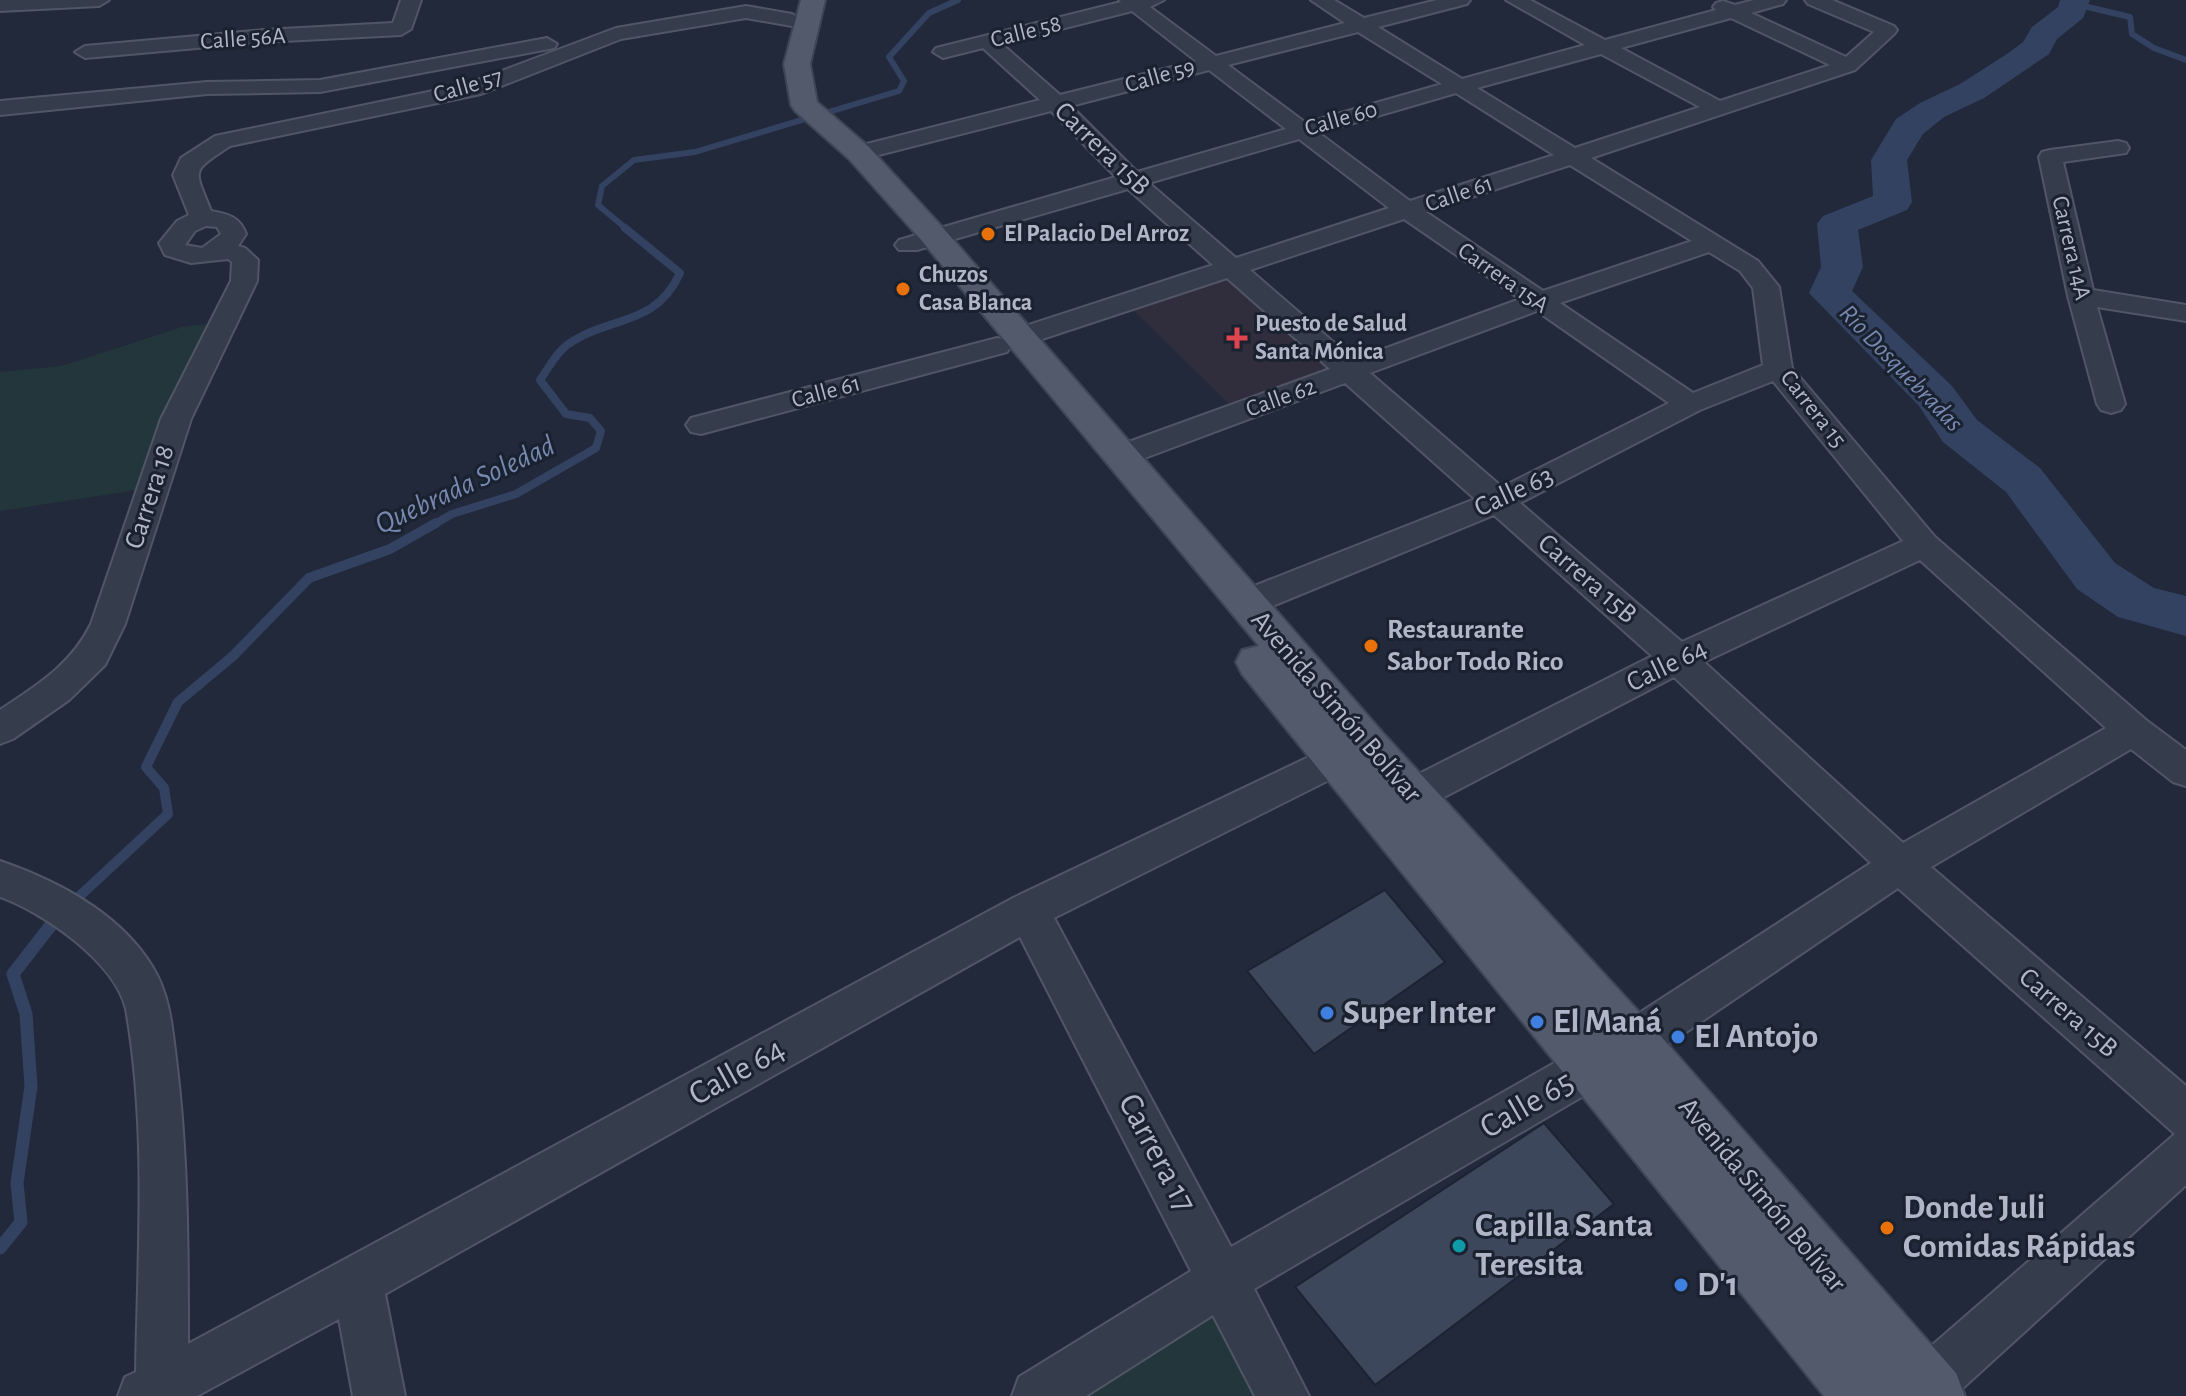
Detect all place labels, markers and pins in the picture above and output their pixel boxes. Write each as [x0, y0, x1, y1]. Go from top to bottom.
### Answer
place label: El Palacio Del Arroz [1004, 222, 1189, 246]
marker: El Palacio Del Arroz [979, 225, 997, 243]
place label: Chuzos Casa Blanca [919, 263, 1032, 315]
marker: Chuzos Casa Blanca [894, 280, 912, 298]
place label: Puesto de Salud Santa Mónica [1255, 312, 1407, 364]
marker: Puesto de Salud Santa Mónica [1226, 327, 1248, 349]
place label: Restaurante Sabor Todo Rico [1387, 616, 1564, 676]
marker: Restaurante Sabor Todo Rico [1362, 637, 1380, 655]
place label: Super Inter [1343, 996, 1495, 1030]
marker: Super Inter [1318, 1004, 1336, 1022]
place label: El Maná [1553, 1005, 1662, 1039]
marker: El Maná [1528, 1013, 1546, 1031]
place label: El Antojo [1694, 1020, 1818, 1054]
marker: El Antojo [1669, 1028, 1687, 1046]
place label: Donde Juli Comidas Rápidas [1903, 1191, 2135, 1264]
place label: Capilla Santa Teresita [1475, 1209, 1653, 1282]
marker: Donde Juli Comidas Rápidas [1878, 1219, 1896, 1237]
marker: Capilla Santa Teresita [1450, 1237, 1468, 1255]
place label: D'1 [1697, 1268, 1738, 1302]
marker: D'1 [1672, 1276, 1690, 1294]

